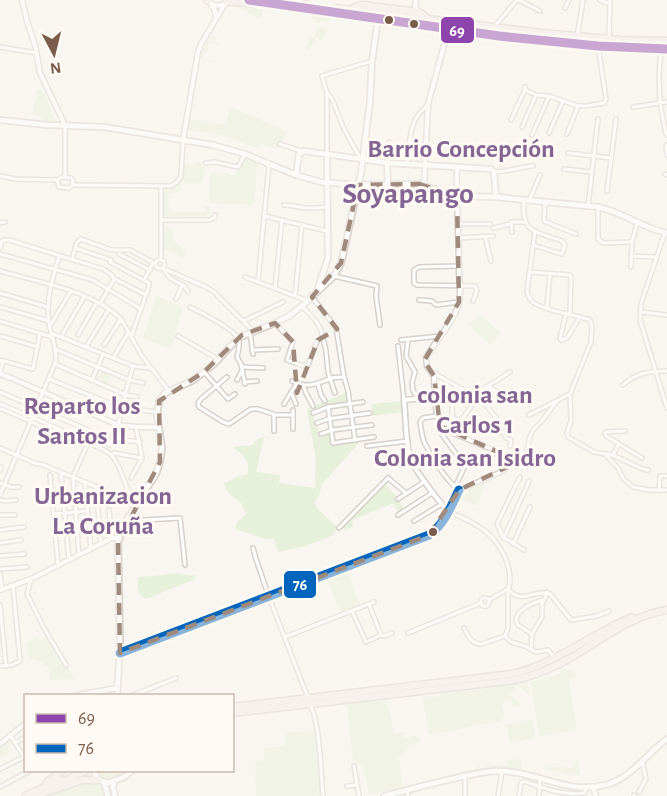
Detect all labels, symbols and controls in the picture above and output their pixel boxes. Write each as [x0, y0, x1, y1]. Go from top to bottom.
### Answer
unlabelled marker [383, 14, 395, 26]
line badge: 69 [440, 16, 475, 44]
unlabelled marker [408, 18, 420, 30]
text: 69 [449, 23, 465, 39]
north arrow [24, 24, 84, 84]
text: N [49, 59, 62, 77]
district label: Barrio Concepción [367, 136, 555, 162]
district label: Soyapango [342, 179, 474, 209]
district label: colonia san Carlos 1 [417, 382, 533, 438]
district label: Reparto los Santos II [24, 393, 140, 449]
district label: Colonia san Isidro [374, 445, 556, 471]
district label: Urbanizacion La Coruña [34, 483, 172, 539]
unlabelled marker [427, 526, 439, 538]
line badge: 76 [283, 570, 317, 599]
text: 76 [293, 577, 308, 593]
legend [24, 694, 234, 772]
text: 69 [78, 710, 95, 728]
text: 76 [78, 740, 94, 758]

